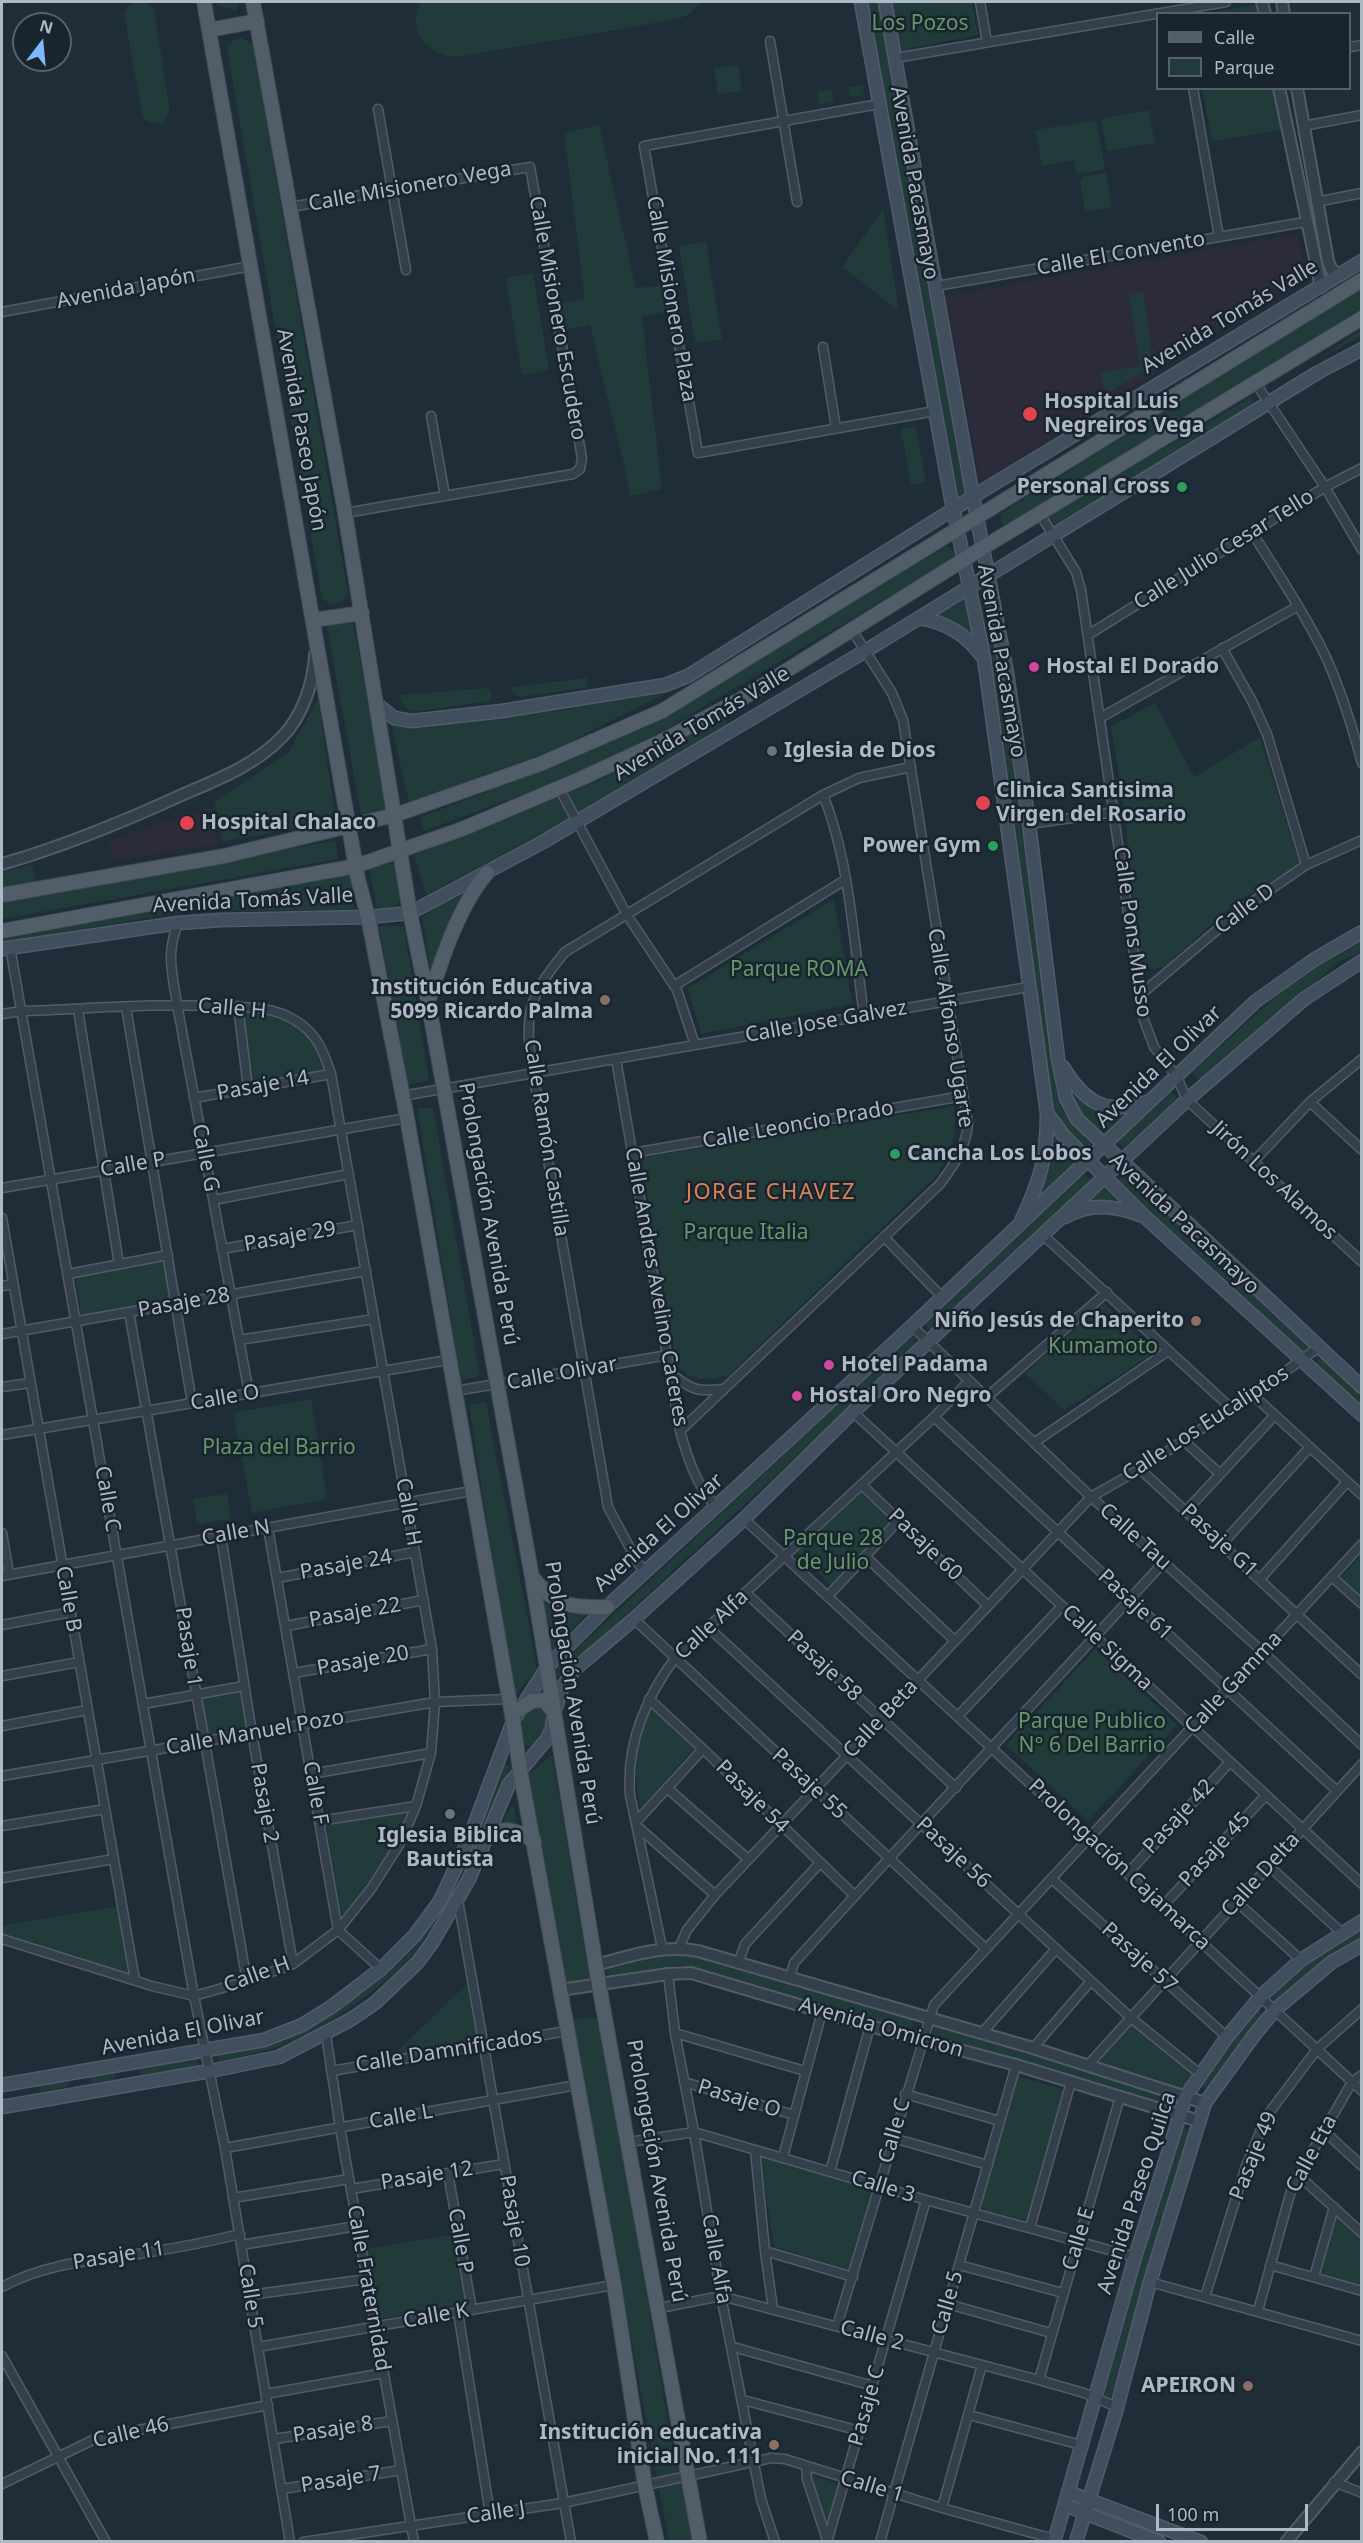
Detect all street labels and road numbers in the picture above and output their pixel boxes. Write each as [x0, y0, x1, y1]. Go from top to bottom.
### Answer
street label: Avenida Pacasmayo [885, 84, 943, 282]
street label: Calle Misionero Vega [306, 157, 514, 217]
street label: Calle Misionero Escudero [523, 194, 591, 442]
street label: Calle Misionero Plaza [640, 194, 702, 404]
street label: Calle El Convento [1035, 227, 1207, 281]
street label: Avenida Tomás Valle [1137, 254, 1323, 380]
street label: Avenida Japón [55, 263, 197, 315]
street label: Avenida Paseo Japón [271, 327, 331, 533]
street label: Calle Julio Cesar Tello [1129, 484, 1319, 616]
street label: Avenida Pacasmayo [972, 562, 1030, 760]
street label: Avenida Tomás Valle [609, 661, 795, 787]
street label: Calle Pons Musso [1108, 845, 1156, 1019]
street label: Calle D [1210, 878, 1280, 940]
street label: Avenida Tomás Valle [152, 883, 354, 919]
street label: Calle Alfonso Ugarte [922, 927, 978, 1129]
street label: Calle H [197, 993, 267, 1025]
street label: Calle Jose Galvez [743, 995, 909, 1049]
street label: Avenida El Olivar [1091, 1000, 1227, 1134]
street label: Calle Ramón Castilla [518, 1037, 574, 1239]
street label: Pasaje 14 [215, 1066, 311, 1106]
street label: Prolongación Avenida Perú [452, 1080, 524, 1348]
street label: Calle Leoncio Prado [700, 1096, 896, 1154]
street label: Jirón Los Alamos [1206, 1116, 1342, 1246]
street label: Calle G [186, 1122, 224, 1194]
street label: Calle Andres Avelino Caceres [619, 1145, 693, 1429]
street label: Calle P [98, 1147, 168, 1183]
street label: Avenida Pacasmayo [1104, 1148, 1264, 1300]
street label: Pasaje 29 [242, 1217, 338, 1257]
street label: Pasaje 28 [136, 1283, 232, 1323]
street label: Calle Olivar [505, 1352, 619, 1396]
street label: Calle Los Eucaliptos [1118, 1361, 1294, 1487]
street label: Calle O [189, 1380, 261, 1416]
street label: Calle C [89, 1464, 125, 1534]
street label: Avenida El Olivar [589, 1468, 729, 1598]
street label: Calle H [390, 1476, 426, 1548]
street label: Calle Tau [1094, 1498, 1176, 1576]
street label: Pasaje G1 [1175, 1499, 1263, 1583]
street label: Pasaje 60 [883, 1504, 967, 1586]
street label: Calle N [200, 1515, 272, 1551]
street label: Pasaje 24 [298, 1545, 394, 1585]
street label: Prolongación Avenida Perú [539, 1559, 605, 1827]
street label: Calle B [50, 1564, 86, 1634]
street label: Pasaje 61 [1092, 1564, 1178, 1646]
street label: Calle Alfa [670, 1585, 754, 1665]
street label: Pasaje 22 [307, 1593, 403, 1633]
street label: Calle Sigma [1057, 1600, 1157, 1696]
street label: Pasaje 1 [169, 1605, 207, 1689]
street label: Pasaje 58 [781, 1625, 867, 1707]
street label: Calle Gamma [1180, 1626, 1288, 1740]
street label: Pasaje 20 [315, 1641, 411, 1681]
street label: Calle Beta [838, 1675, 924, 1763]
street label: Calle Manuel Pozo [164, 1705, 346, 1761]
street label: Pasaje 55 [766, 1743, 852, 1825]
street label: Pasaje 54 [710, 1755, 794, 1839]
street label: Calle F [297, 1759, 333, 1827]
street label: Pasaje 2 [245, 1761, 283, 1845]
street label: Prolongación Cajamarca [1023, 1774, 1215, 1956]
street label: Pasaje 42 [1138, 1774, 1220, 1860]
street label: Pasaje 45 [1174, 1807, 1256, 1893]
street label: Pasaje 56 [910, 1812, 996, 1894]
street label: Calle Delta [1216, 1827, 1306, 1923]
street label: Pasaje 57 [1096, 1917, 1182, 1999]
street label: Calle H [220, 1951, 294, 1999]
street label: Avenida Omicron [796, 1992, 966, 2064]
street label: Avenida El Olivar [99, 2005, 267, 2061]
street label: Calle Damnificados [354, 2024, 544, 2078]
street label: Prolongación Avenida Perú [620, 2037, 692, 2305]
street label: Pasaje O [694, 2074, 784, 2124]
street label: Avenida Paseo Quilca [1092, 2089, 1182, 2297]
street label: Calle C [874, 2096, 916, 2166]
street label: Calle L [367, 2099, 435, 2135]
street label: Pasaje 49 [1225, 2108, 1283, 2204]
street label: Calle Eta [1281, 2111, 1343, 2197]
street label: Pasaje 12 [379, 2156, 475, 2196]
street label: Calle 3 [848, 2165, 918, 2209]
street label: Pasaje 10 [494, 2173, 534, 2269]
street label: Calle Fraternidad [341, 2203, 395, 2373]
street label: Calle E [1057, 2204, 1101, 2274]
street label: Calle P [442, 2206, 478, 2276]
street label: Calle Alfa [696, 2212, 736, 2306]
street label: Pasaje 11 [71, 2236, 167, 2276]
street label: Calle 5 [232, 2262, 268, 2330]
street label: Calle 5 [927, 2268, 969, 2338]
street label: Calle K [401, 2298, 471, 2334]
street label: Calle 2 [837, 2315, 907, 2357]
street label: Pasaje C [844, 2363, 890, 2449]
street label: Pasaje 8 [291, 2411, 375, 2449]
street label: Calle 46 [91, 2412, 171, 2454]
street label: Pasaje 7 [299, 2461, 383, 2499]
street label: Calle 1 [837, 2465, 907, 2509]
street label: Calle J [465, 2496, 527, 2530]

